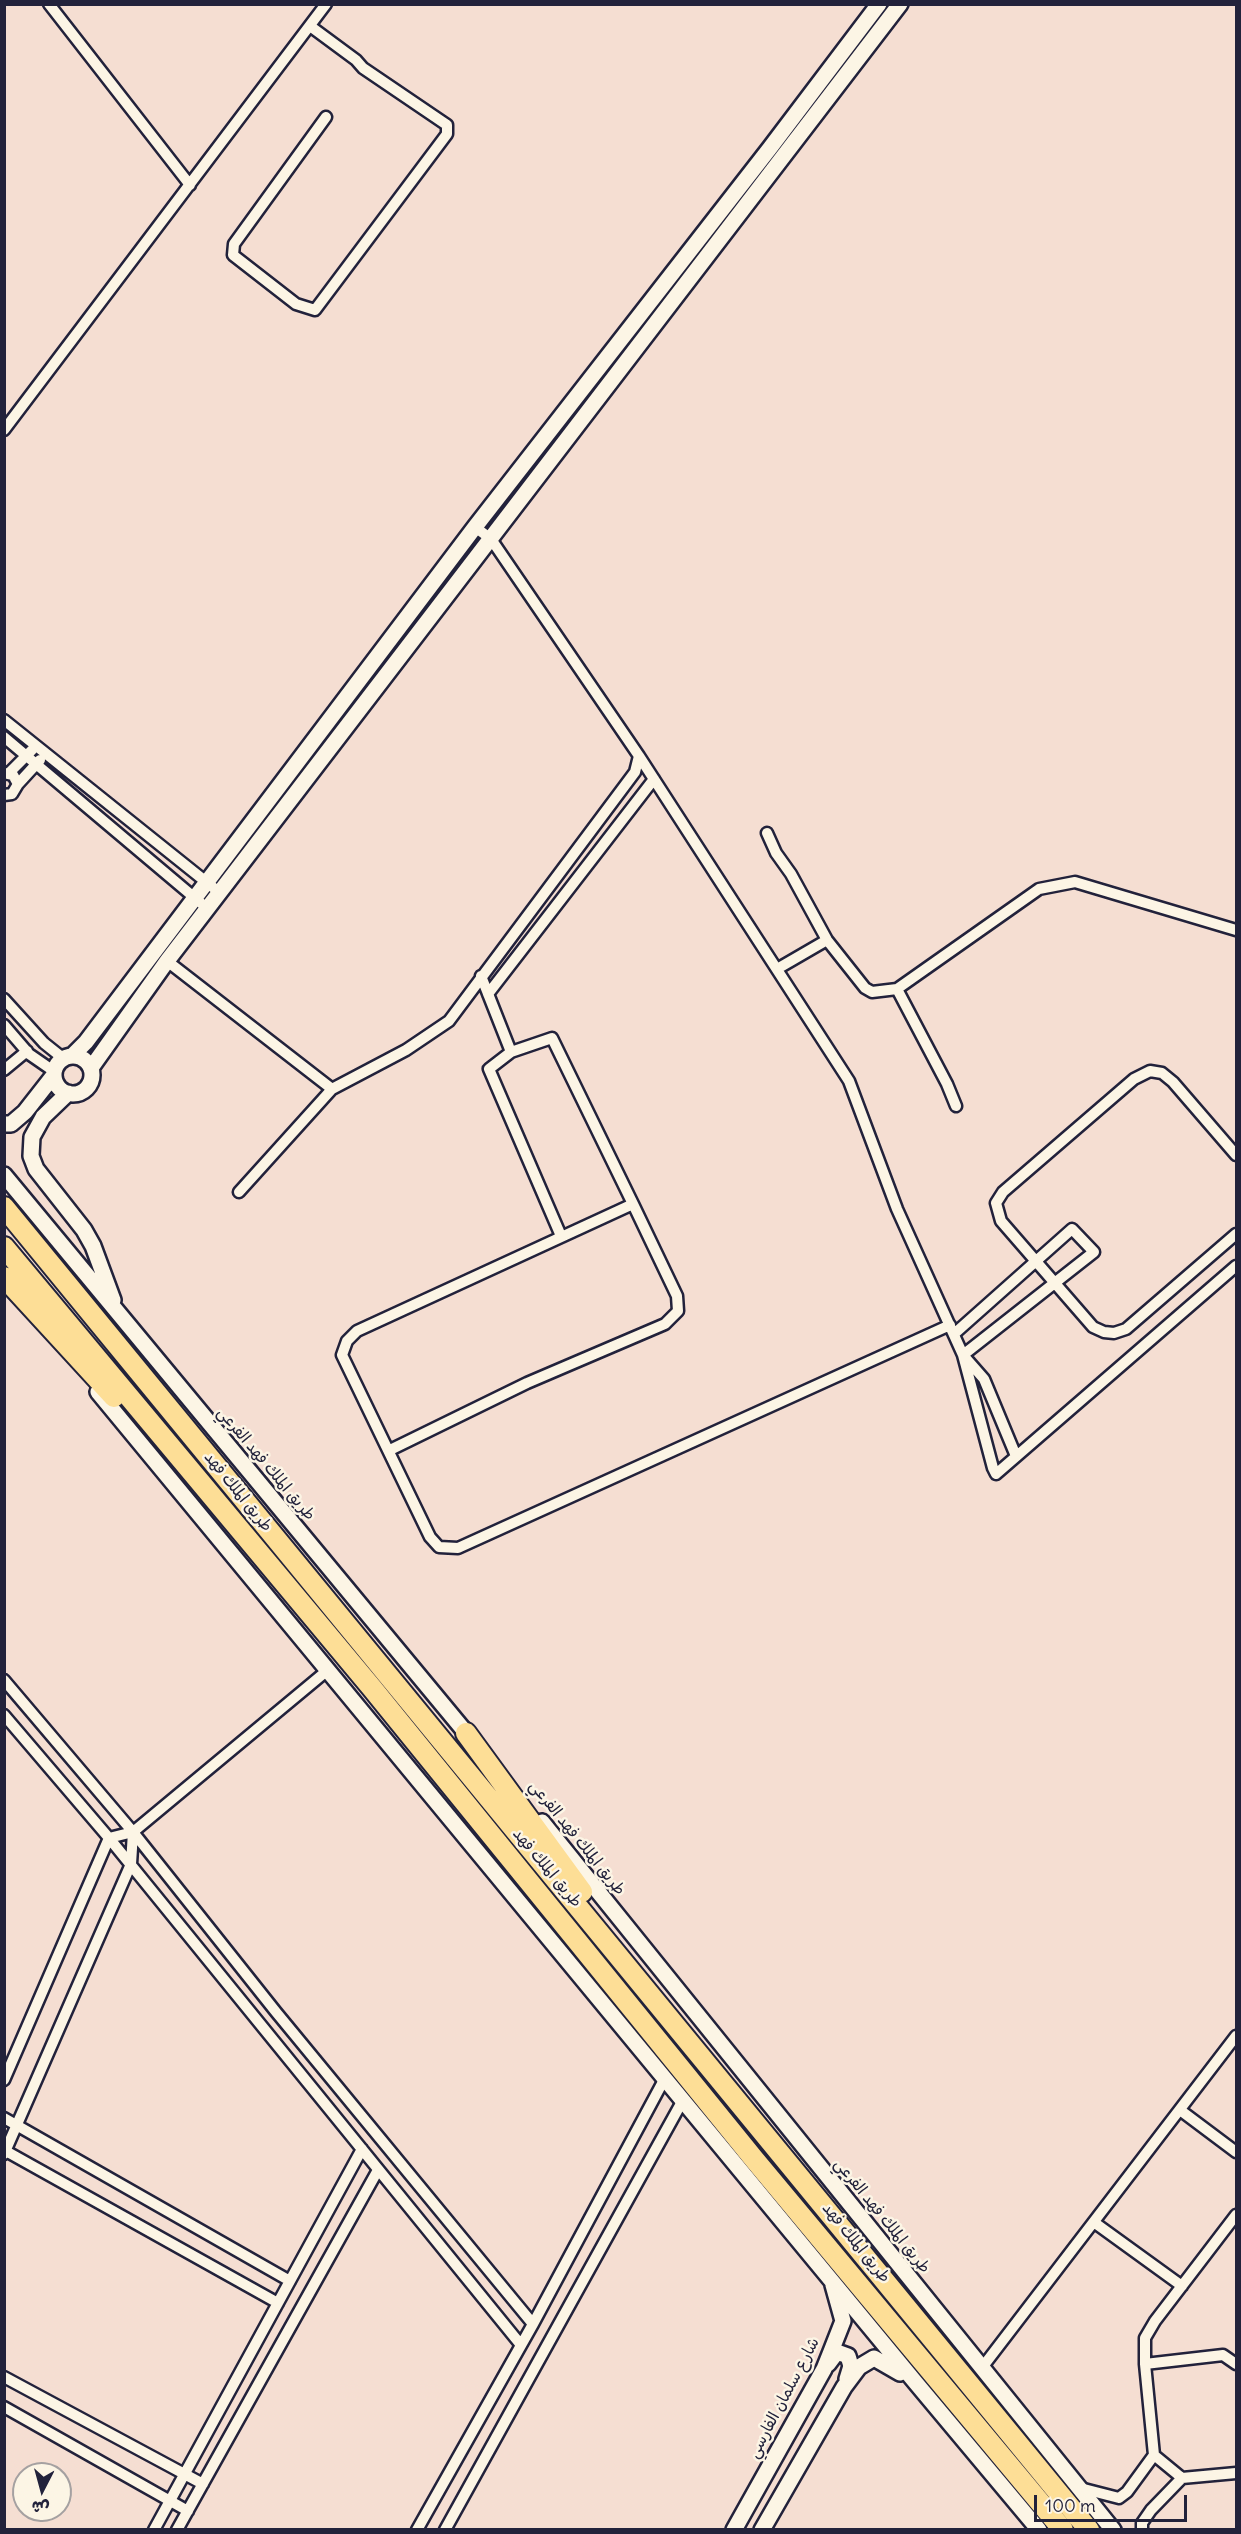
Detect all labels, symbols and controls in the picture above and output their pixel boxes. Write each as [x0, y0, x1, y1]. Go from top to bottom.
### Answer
street label: طريق الملك فهد الفرعي [213, 1403, 319, 1525]
street label: طريق الملك فهد [200, 1448, 276, 1536]
street label: طريق الملك فهد الفرعي [525, 1777, 629, 1899]
street label: طريق الملك فهد [508, 1825, 586, 1911]
street label: طريق الملك فهد الفرعي [830, 2155, 934, 2277]
street label: طريق الملك فهد [818, 2199, 894, 2287]
street label: شارع سلمان الفارسي [744, 2334, 824, 2462]
north arrow [12, 2462, 72, 2522]
scale bar [1037, 2483, 1190, 2521]
text: 100 m [1045, 2494, 1096, 2517]
text: ش [31, 2497, 50, 2519]

